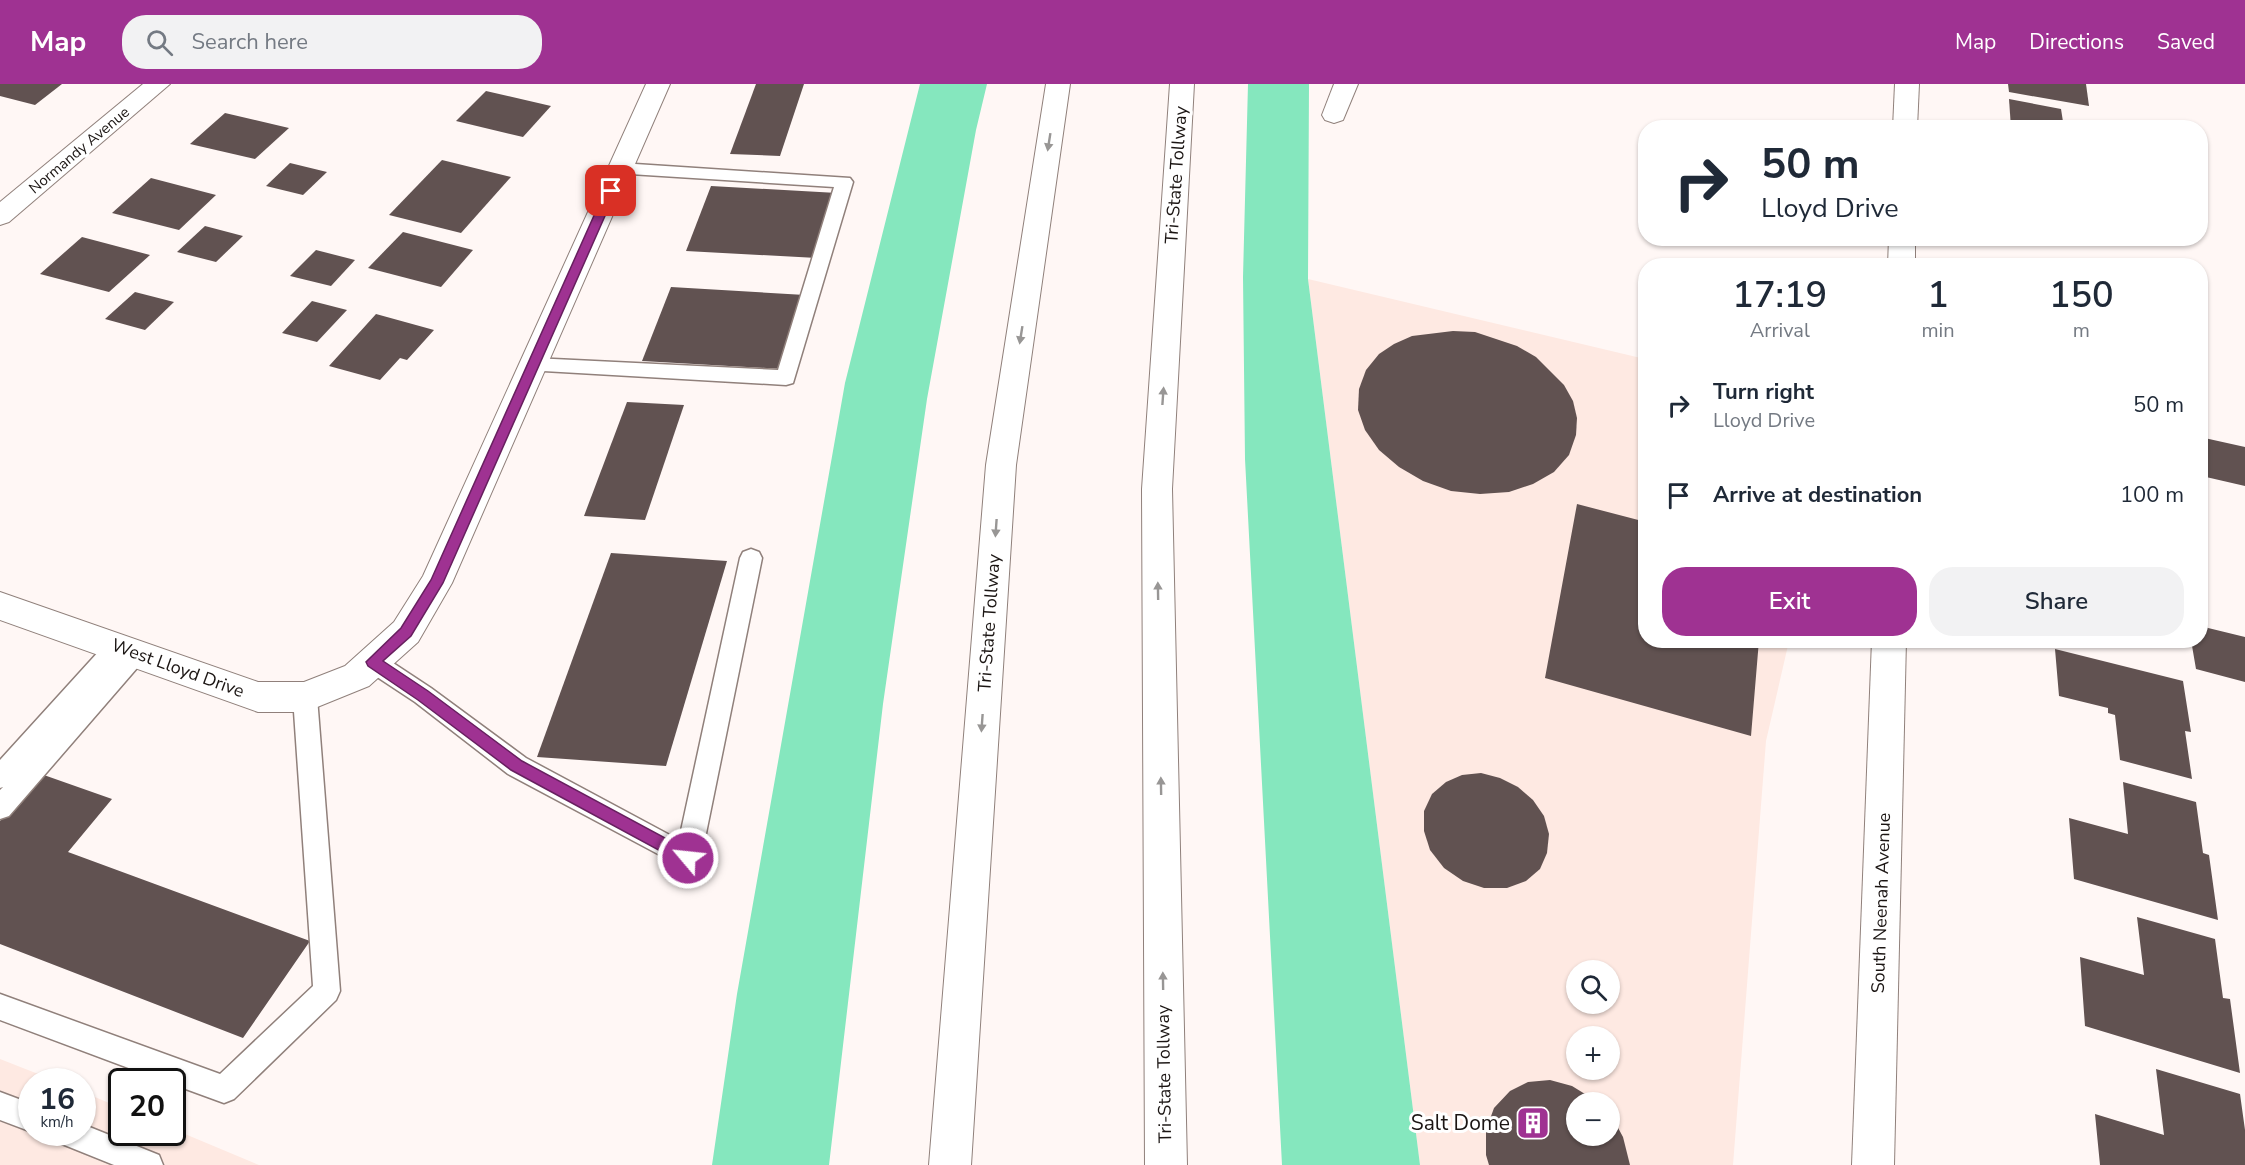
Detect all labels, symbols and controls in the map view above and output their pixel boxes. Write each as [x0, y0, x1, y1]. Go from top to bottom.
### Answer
search box [122, 15, 542, 69]
text: Map [30, 23, 86, 61]
icon: search [143, 26, 176, 59]
text: Search here [191, 27, 308, 57]
text: Map [1955, 28, 1996, 56]
text: Directions [2029, 28, 2124, 56]
text: Saved [2157, 28, 2215, 56]
street label: Normandy Avenue [25, 102, 134, 198]
street label: Tri-State Tollway [1159, 104, 1193, 245]
one-way arrow [1045, 132, 1054, 151]
text: 50 m [1761, 136, 1860, 193]
icon: right [1662, 144, 1740, 222]
pin [585, 165, 636, 216]
icon: arrive [594, 174, 627, 207]
text: Lloyd Drive [1761, 190, 1899, 227]
text: 17:19 [1732, 271, 1827, 320]
text: 1 [1927, 271, 1949, 320]
text: 150 [2049, 271, 2114, 320]
text: Arrival [1750, 317, 1810, 344]
text: min [1922, 317, 1955, 344]
text: m [2073, 317, 2090, 344]
one-way arrow [1016, 325, 1025, 344]
text: Turn right [1713, 377, 1814, 407]
one-way arrow [1158, 386, 1167, 405]
icon: right [1662, 389, 1695, 422]
text: 50 m [2133, 390, 2184, 420]
text: Lloyd Drive [1713, 407, 1815, 434]
icon: arrive [1662, 479, 1695, 512]
text: Arrive at destination [1713, 480, 1922, 510]
text: 100 m [2120, 480, 2184, 510]
one-way arrow [992, 519, 1001, 538]
street label: Tri-State Tollway [972, 552, 1006, 693]
button: Exit [1662, 567, 1917, 636]
button: Share [1929, 567, 2184, 636]
one-way arrow [1153, 581, 1163, 600]
street label: West Lloyd Drive [108, 633, 248, 703]
one-way arrow [977, 713, 987, 732]
one-way arrow [1156, 776, 1165, 795]
street label: South Neenah Avenue [1866, 812, 1896, 994]
position arrow [656, 826, 720, 890]
map controls [1566, 960, 1620, 1146]
button: search [1566, 960, 1620, 1014]
one-way arrow [1158, 971, 1168, 990]
street label: Tri-State Tollway [1151, 1004, 1177, 1143]
button: + [1566, 1026, 1620, 1080]
speed limit sign: 20 [108, 1068, 186, 1146]
text: 16 [39, 1079, 75, 1120]
button: − [1566, 1092, 1620, 1146]
building icon: Salt Dome [1515, 1105, 1551, 1141]
place label: Salt Dome [1411, 1109, 1510, 1137]
text: km/h [40, 1112, 74, 1132]

